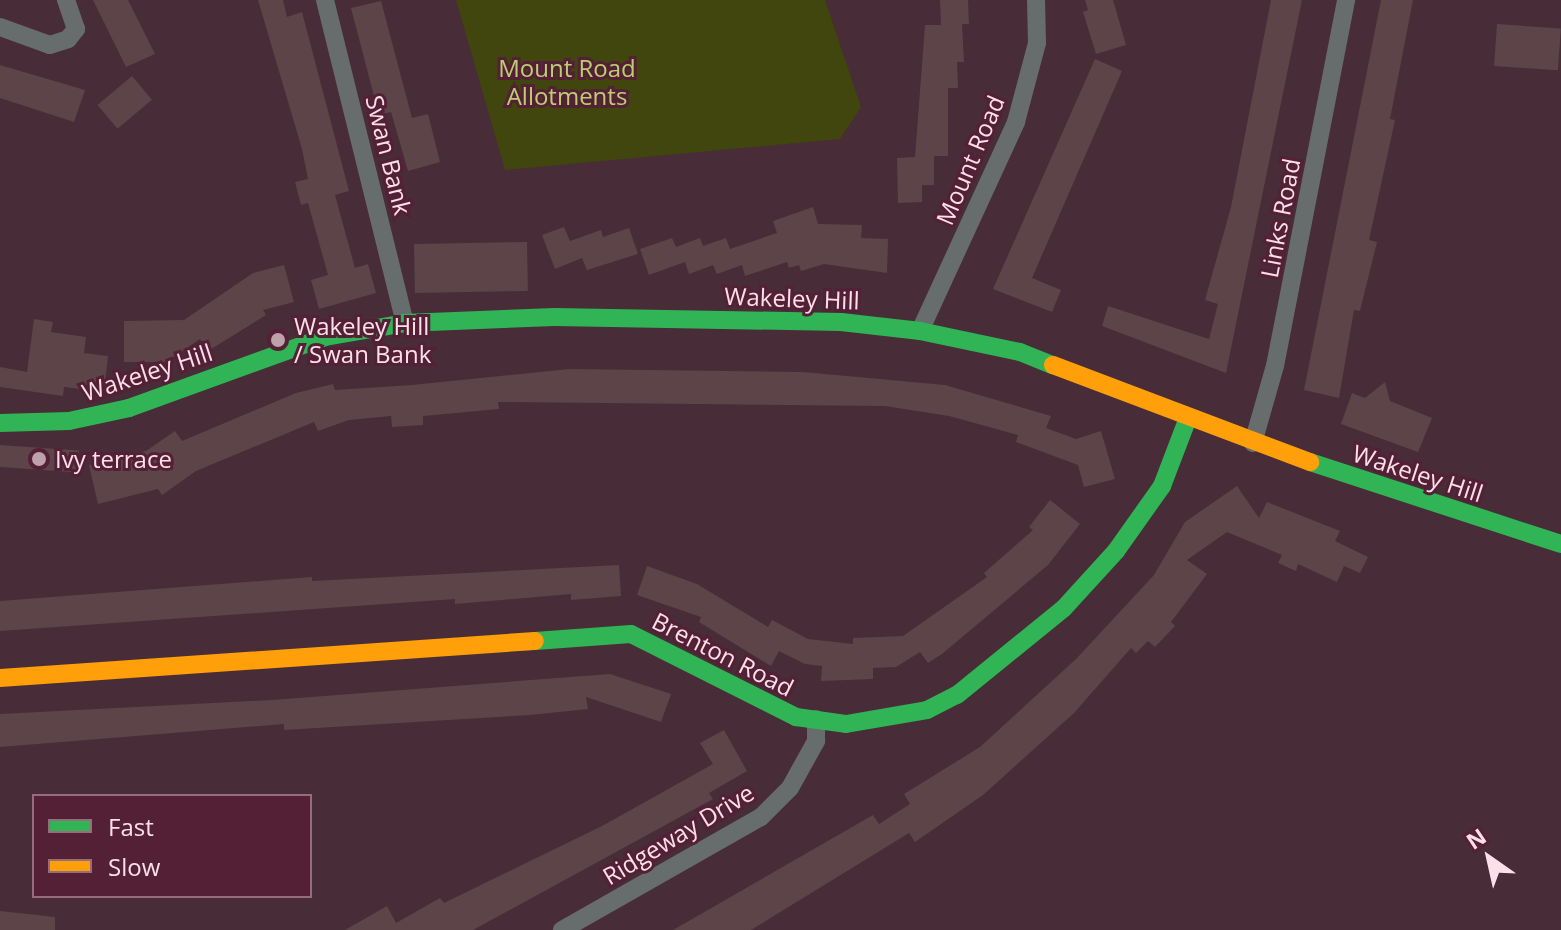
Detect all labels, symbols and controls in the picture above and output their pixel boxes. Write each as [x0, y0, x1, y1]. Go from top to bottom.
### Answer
park label: Mount Road Allotments [498, 54, 636, 110]
street label: Mount Road [930, 91, 1010, 229]
street label: Swan Bank [360, 92, 418, 218]
street label: Links Road [1254, 156, 1306, 280]
street label: Wakeley Hill [724, 281, 860, 315]
place label: Wakeley Hill / Swan Bank [294, 312, 431, 368]
marker: Wakeley Hill / Swan Bank [269, 331, 287, 349]
street label: Wakeley Hill [78, 337, 216, 407]
street label: Wakeley Hill [1349, 438, 1487, 508]
place label: Ivy terrace [55, 445, 172, 473]
marker: Ivy terrace [30, 450, 48, 468]
street label: Brenton Road [648, 606, 798, 702]
street label: Ridgeway Drive [597, 778, 759, 890]
legend [32, 794, 312, 898]
text: Fast [108, 810, 154, 843]
north arrow [1449, 818, 1529, 898]
text: N [1460, 821, 1491, 856]
text: Slow [108, 850, 160, 883]

